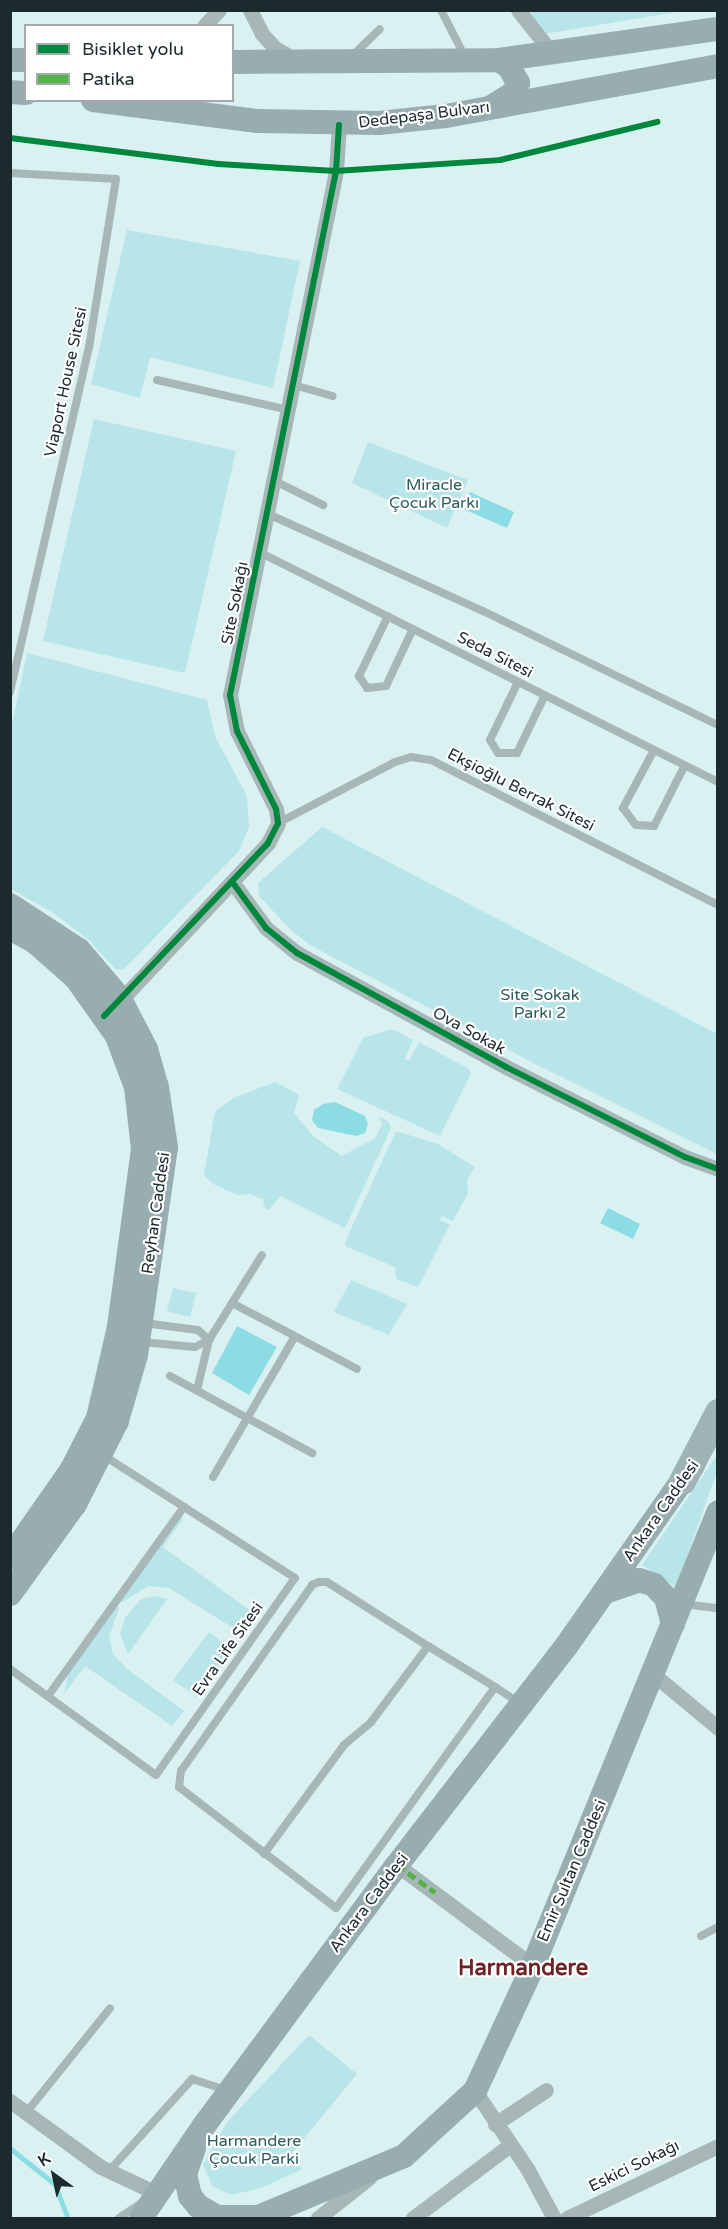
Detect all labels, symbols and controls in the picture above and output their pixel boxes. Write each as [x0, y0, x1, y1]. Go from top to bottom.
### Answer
legend [24, 24, 234, 102]
text: Bisiklet yolu [82, 38, 184, 60]
text: Patika [82, 68, 135, 90]
street label: Dedepaşa Bulvarı [357, 97, 491, 133]
street label: Viaport House Sitesi [41, 305, 91, 459]
park label: Miracle Çocuk Parkı [389, 475, 479, 513]
street label: Site Sokağı [218, 560, 252, 646]
street label: Seda Sitesi [454, 628, 536, 682]
street label: Ekşioğlu Berrak Sitesi [444, 744, 598, 836]
park label: Site Sokak Parkı 2 [501, 985, 579, 1023]
street label: Ova Sokak [429, 1003, 509, 1059]
street label: Reyhan Caddesi [138, 1151, 174, 1275]
street label: Ankara Caddesi [619, 1457, 703, 1565]
street label: Evra Life Sitesi [189, 1598, 267, 1700]
street label: Emir Sultan Caddesi [533, 1797, 611, 1945]
street label: Ankara Caddesi [325, 1850, 413, 1956]
district label: Harmandere [458, 1956, 588, 1982]
park label: Harmandere Çocuk Parki [207, 2131, 301, 2169]
street label: Eskici Sokağı [586, 2136, 682, 2196]
north arrow [24, 2145, 84, 2205]
text: K [34, 2149, 54, 2171]

